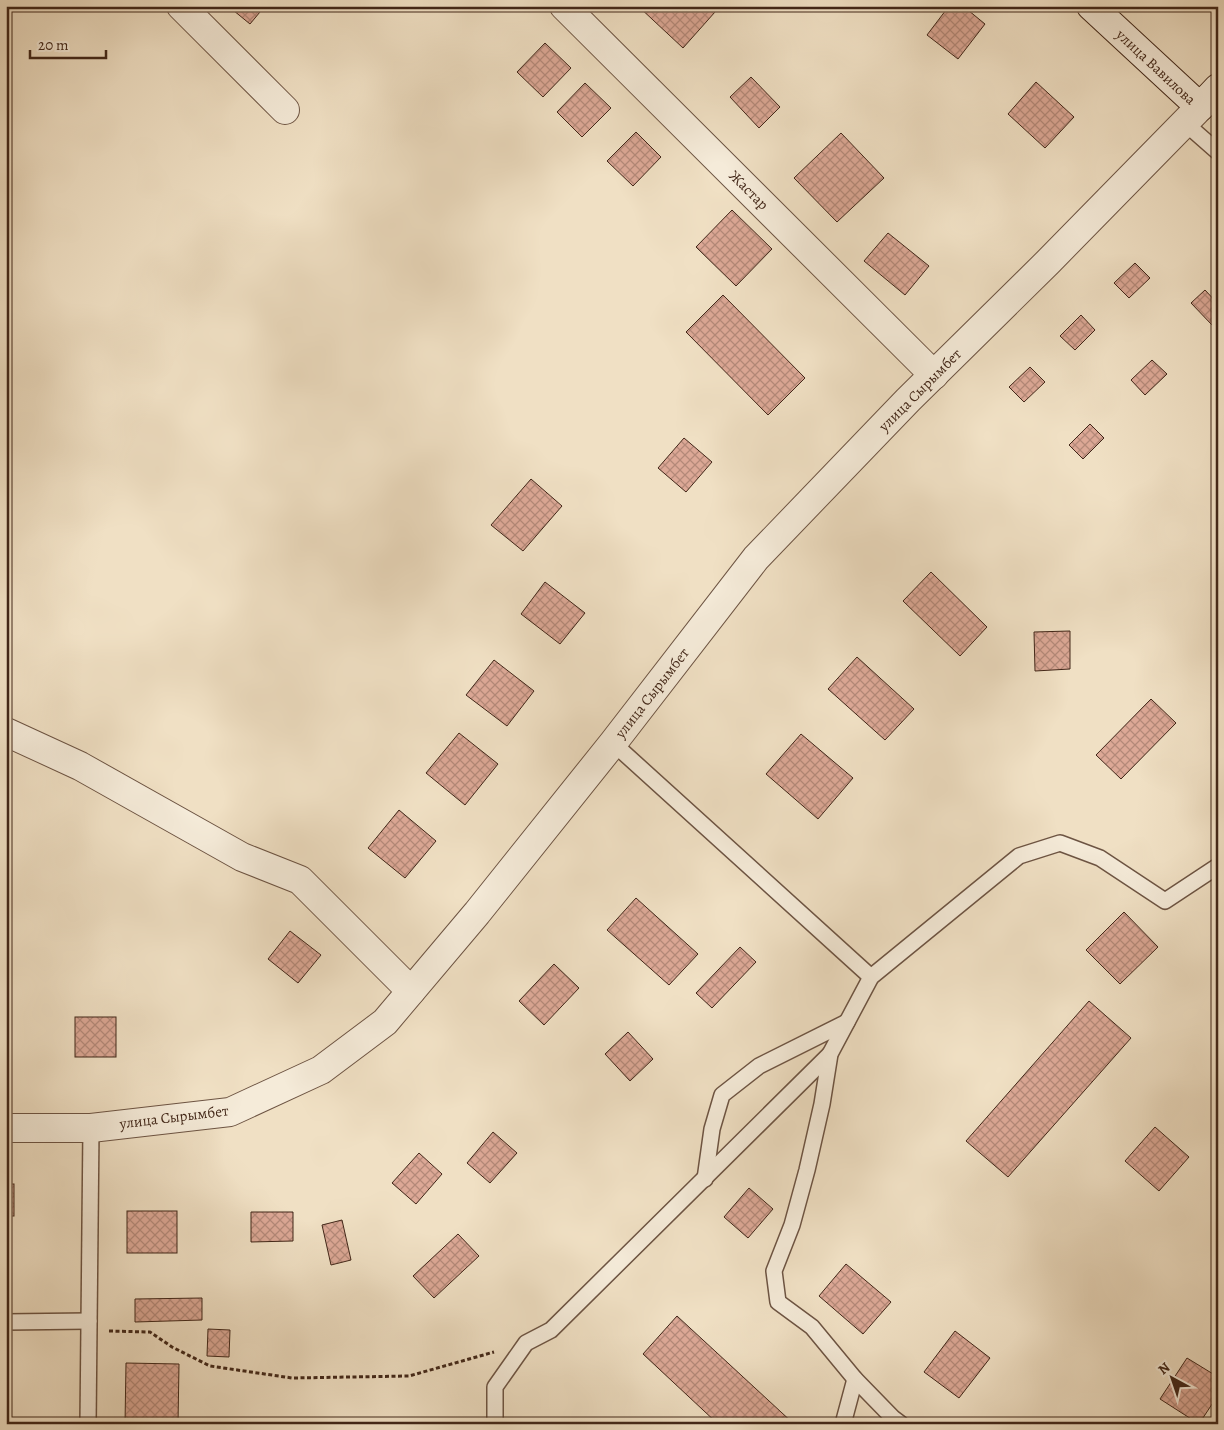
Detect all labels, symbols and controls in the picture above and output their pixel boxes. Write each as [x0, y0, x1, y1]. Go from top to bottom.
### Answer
street label: улица Вавилова [1111, 24, 1200, 109]
scale bar [30, 28, 106, 60]
text: 20 m [38, 35, 69, 55]
street label: Жастар [725, 166, 773, 214]
street label: улица Сырымбет [873, 344, 966, 437]
street label: улица Сырымбет [610, 643, 694, 743]
street label: улица Сырымбет [117, 1100, 230, 1134]
north arrow [1146, 1352, 1196, 1402]
text: N [1154, 1358, 1174, 1379]

